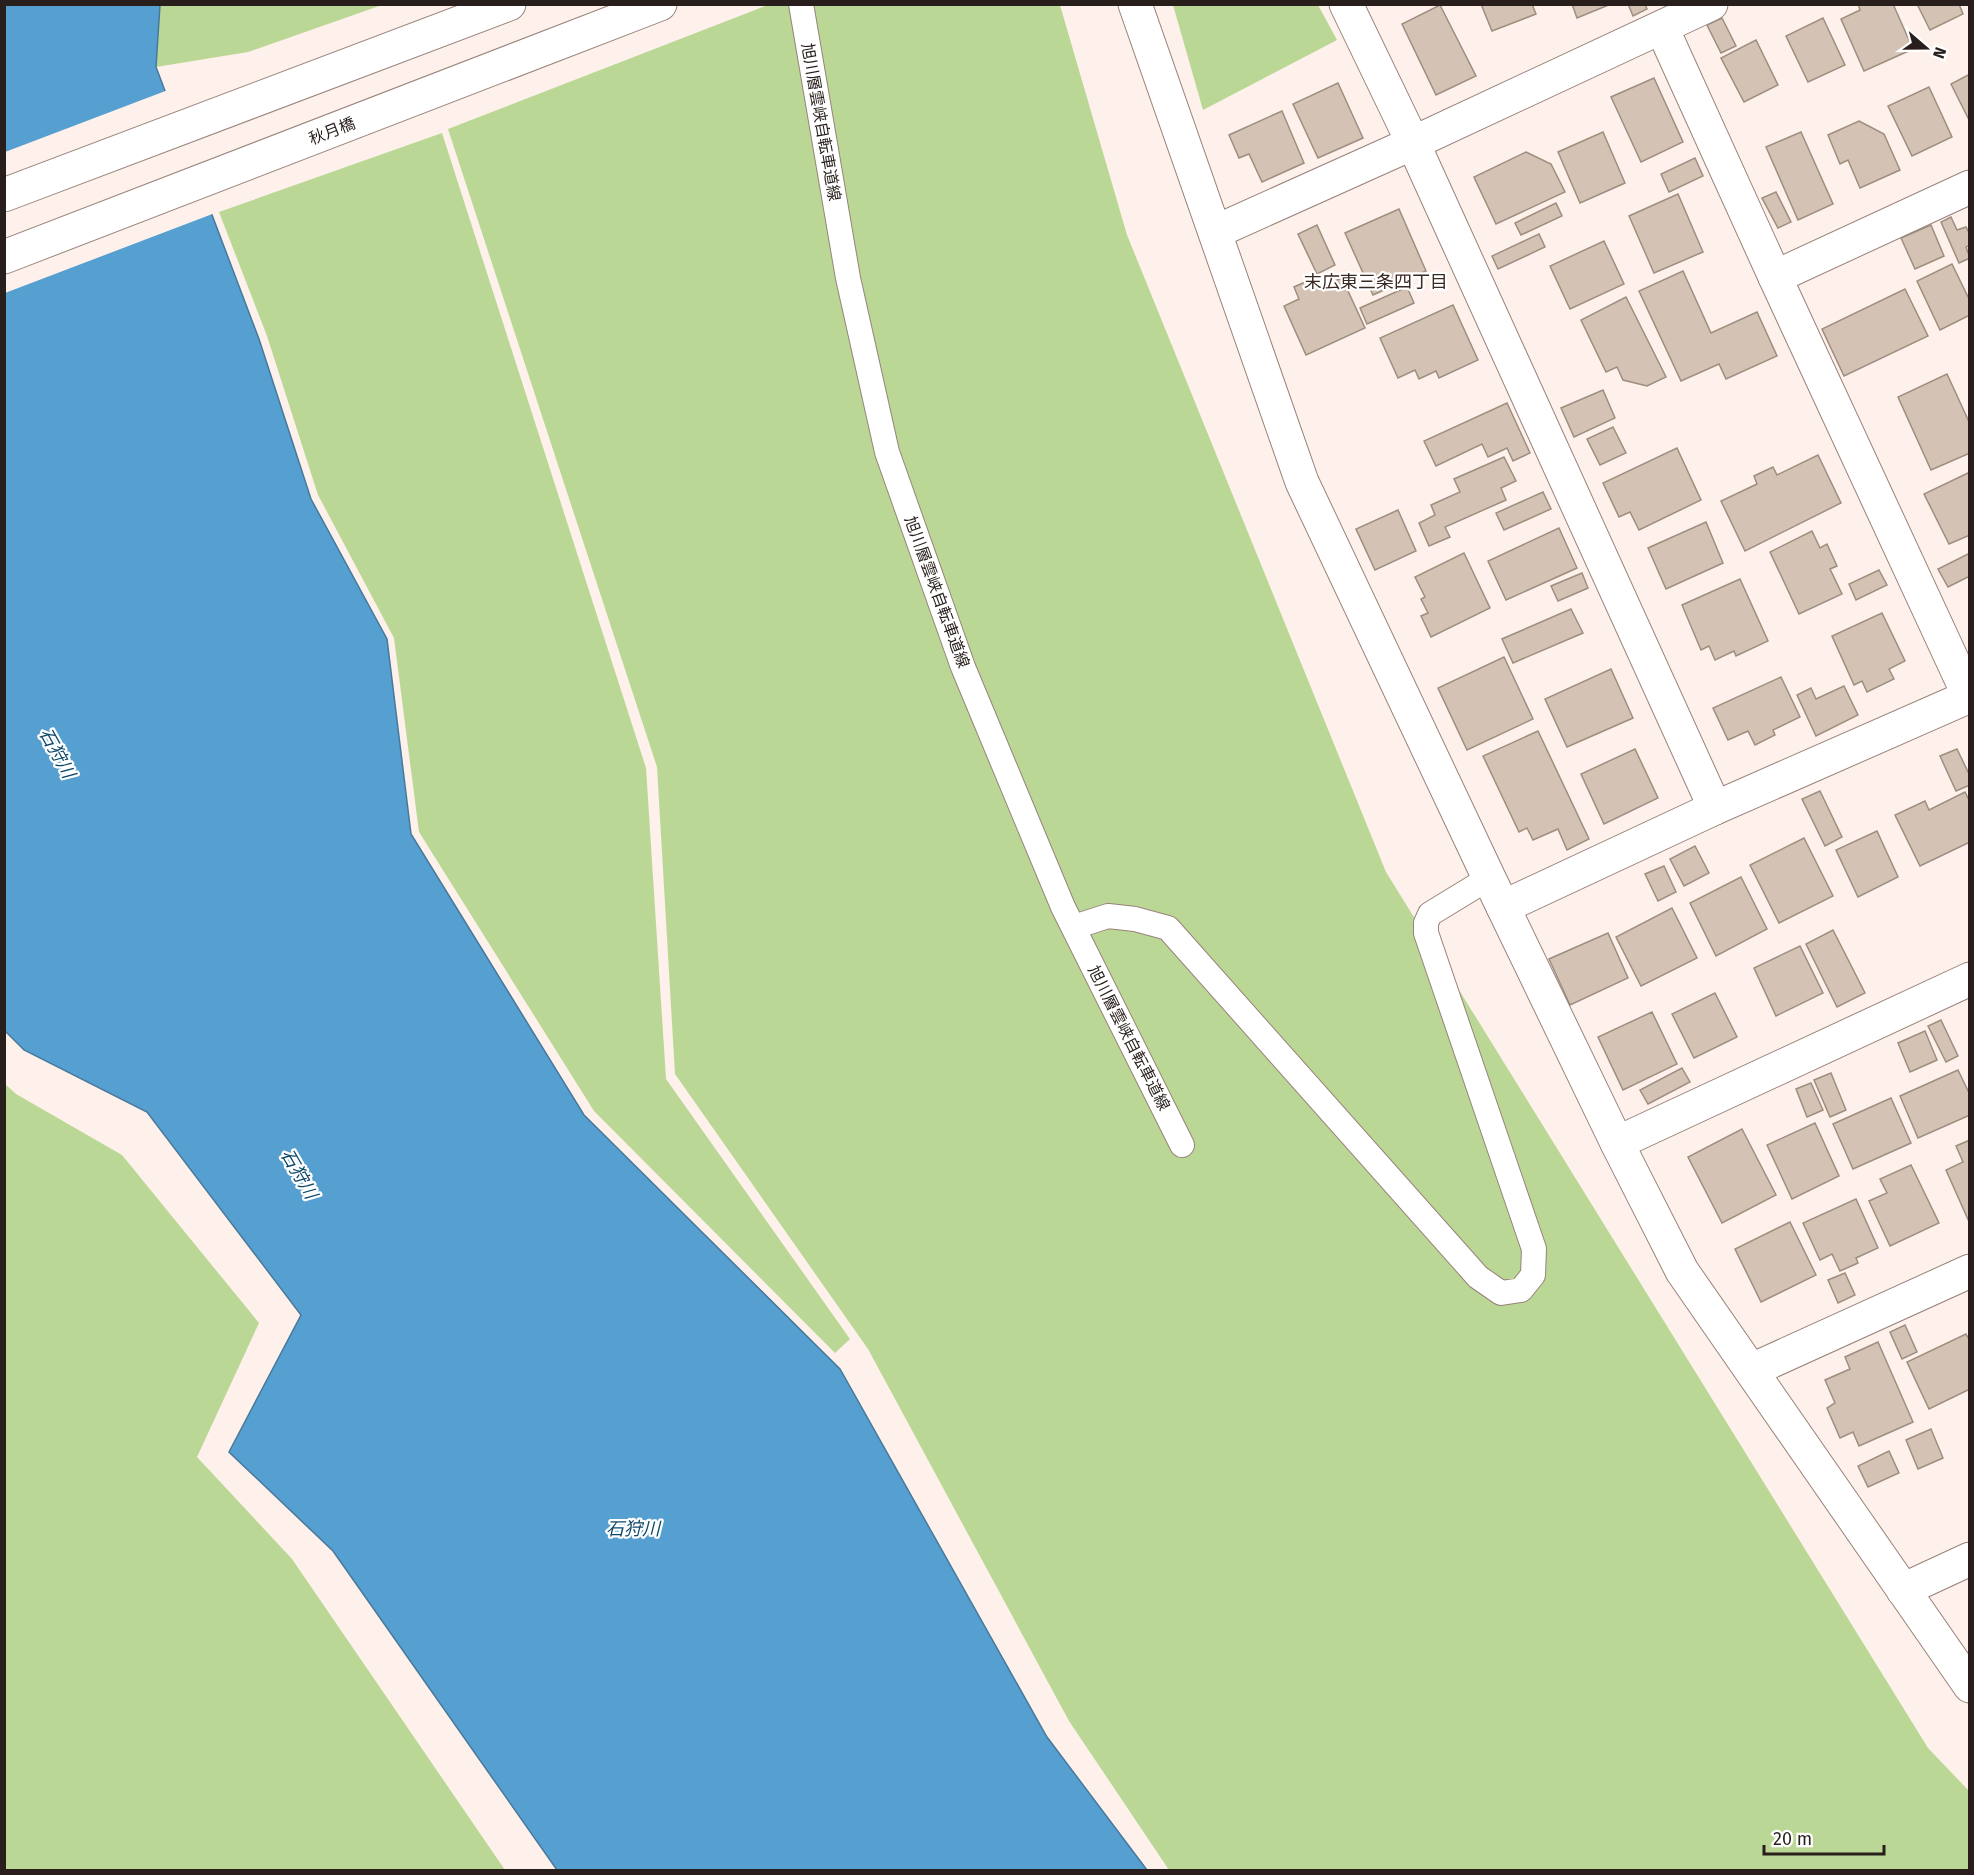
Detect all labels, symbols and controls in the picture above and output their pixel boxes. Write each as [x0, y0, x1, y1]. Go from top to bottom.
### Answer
north arrow [1896, 18, 1956, 78]
street label: 旭川層雲峡自転車道線 [798, 42, 844, 202]
text: N [1929, 45, 1950, 61]
street label: 秋月橋 [306, 114, 358, 148]
district label: 末広東三条四丁目 [1304, 271, 1448, 293]
street label: 旭川層雲峡自転車道線 [901, 514, 973, 670]
water label: 石狩川 [34, 724, 81, 784]
street label: 旭川層雲峡自転車道線 [1084, 962, 1174, 1114]
water label: 石狩川 [276, 1145, 323, 1205]
water label: 石狩川 [606, 1518, 662, 1540]
scale bar [1764, 1818, 1884, 1856]
text: 20 m [1773, 1828, 1812, 1850]

